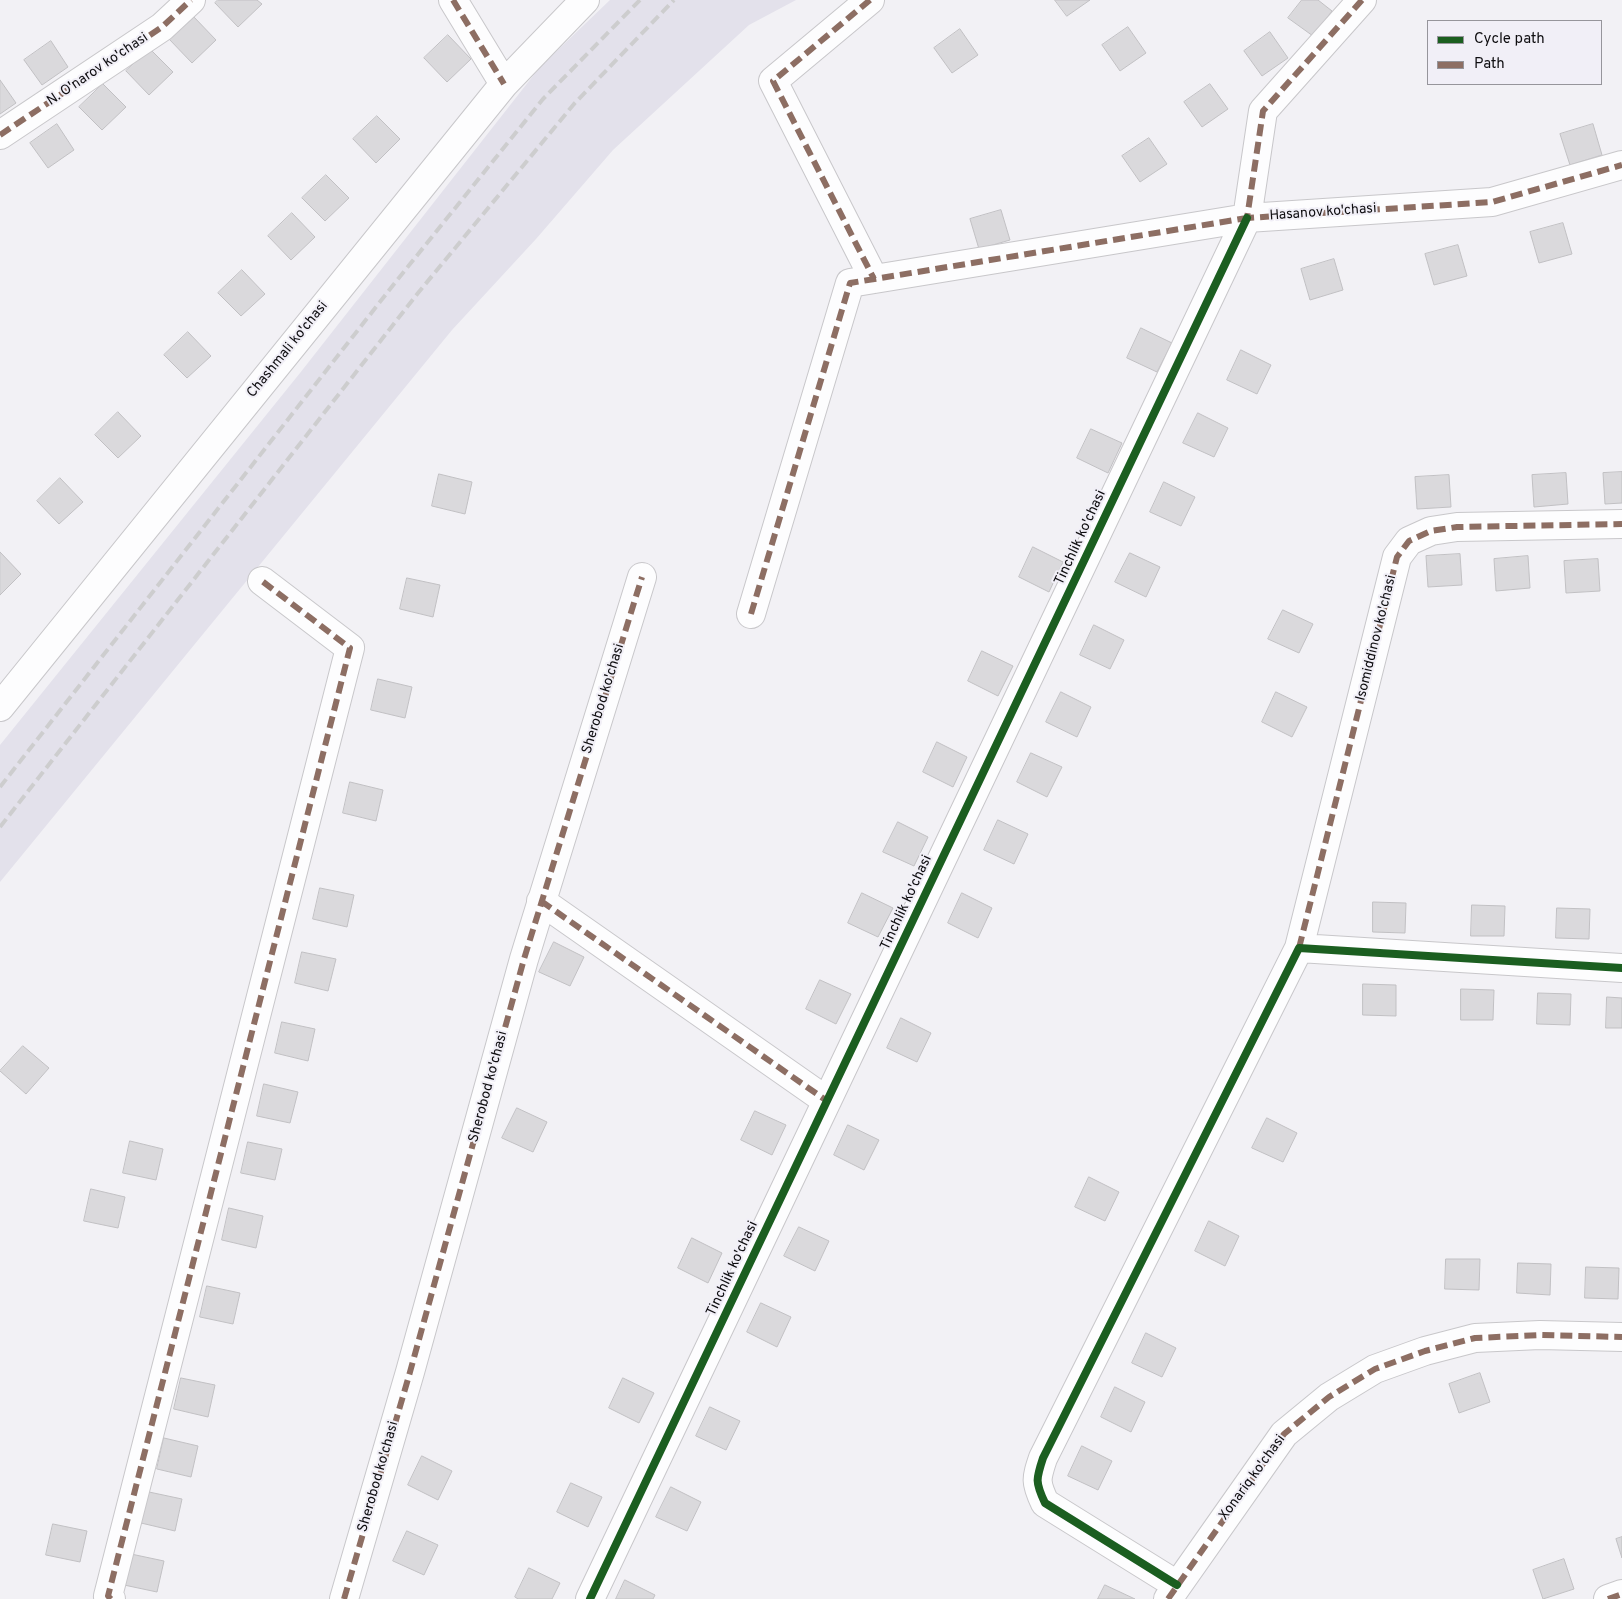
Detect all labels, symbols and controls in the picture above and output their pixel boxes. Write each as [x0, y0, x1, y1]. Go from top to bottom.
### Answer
legend [1427, 20, 1602, 85]
street label: N. O'narov ko'chasi [44, 30, 152, 110]
text: Cycle path [1474, 30, 1545, 49]
text: Path [1474, 55, 1505, 74]
street label: Hasanov ko'chasi [1269, 201, 1377, 225]
street label: Chashmali ko'chasi [244, 298, 332, 402]
street label: Tinchlik ko'chasi [1052, 488, 1110, 588]
street label: Isomiddinov ko'chasi [1353, 573, 1401, 703]
street label: Sherobod ko'chasi [579, 642, 629, 756]
street label: Tinchlik ko'chasi [878, 853, 936, 953]
street label: Sherobod ko'chasi [466, 1029, 512, 1145]
street label: Tinchlik ko'chasi [704, 1219, 762, 1319]
street label: Sherobod ko'chasi [355, 1420, 403, 1534]
street label: Xonariq ko'chasi [1216, 1432, 1290, 1524]

